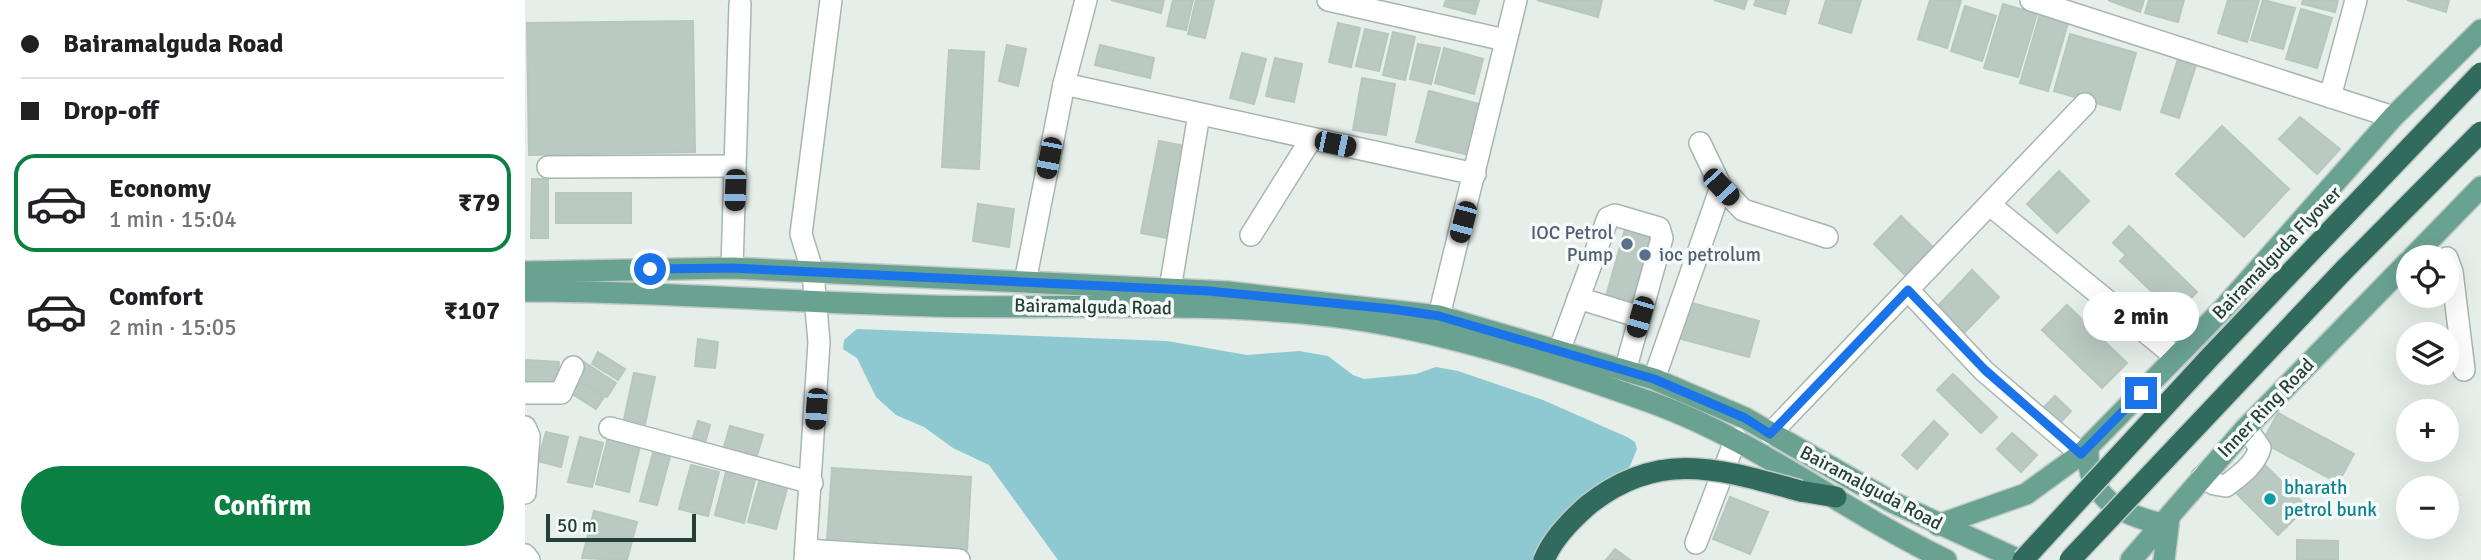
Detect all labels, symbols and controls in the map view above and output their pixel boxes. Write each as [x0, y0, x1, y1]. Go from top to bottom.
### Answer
text: Bairamalguda Road [63, 28, 284, 60]
text: Drop-off [63, 95, 159, 127]
car [1313, 129, 1358, 159]
car [1035, 135, 1064, 181]
car [1699, 164, 1744, 210]
car [724, 169, 747, 211]
icon: car [25, 172, 88, 235]
text: Economy [109, 173, 211, 205]
street label: Bairamalguda Flyover [2207, 181, 2347, 325]
text: ₹79 [458, 187, 500, 219]
car [1448, 199, 1479, 245]
text: 1 min · 15:04 [109, 205, 237, 234]
place label: IOC Petrol Pump [1531, 221, 1613, 267]
marker: IOC Petrol Pump [1619, 236, 1635, 252]
place label: ioc petrolum [1659, 243, 1761, 267]
map controls [2396, 245, 2459, 539]
button: locate [2396, 245, 2459, 308]
marker: ioc petrolum [1637, 247, 1653, 263]
route start [634, 253, 666, 285]
icon: car [25, 280, 88, 343]
text: Comfort [109, 281, 203, 313]
callout: 2 min [2083, 292, 2199, 340]
street label: Bairamalguda Road [1014, 294, 1172, 320]
car [1625, 294, 1656, 340]
text: ₹107 [444, 295, 500, 327]
text: 2 min [2113, 302, 2169, 331]
text: 2 min · 15:05 [109, 313, 237, 342]
button: layers [2396, 322, 2459, 385]
street label: Inner Ring Road [2213, 353, 2319, 463]
route end [2125, 377, 2157, 409]
car [805, 387, 828, 431]
button: + [2396, 399, 2459, 462]
street label: Bairamalguda Road [1796, 440, 1946, 536]
button: Confirm [21, 466, 504, 546]
place label: bharath petrol bunk [2284, 476, 2377, 522]
button: − [2396, 476, 2459, 539]
marker: bharath petrol bunk [2262, 491, 2278, 507]
scale bar [546, 511, 697, 543]
text: 50 m [557, 514, 597, 538]

